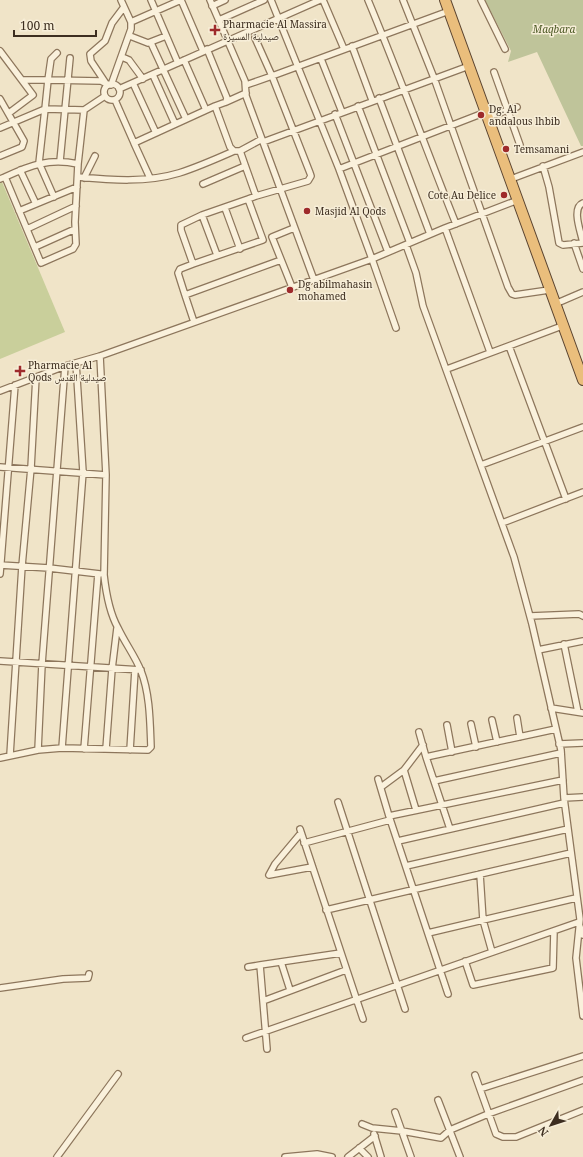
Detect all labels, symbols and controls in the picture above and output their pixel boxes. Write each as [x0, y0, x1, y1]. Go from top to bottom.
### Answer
scale bar [14, 12, 96, 38]
text: 100 m [20, 17, 55, 34]
place label: Pharmacie Al Massira صيدلية المسيرة [223, 17, 327, 43]
park label: Maqbara [532, 22, 575, 36]
marker: Pharmacie Al Massira صيدلية المسيرة [210, 25, 220, 35]
place label: Dg. Al andalous lhbib [489, 102, 560, 128]
marker: Dg. Al andalous lhbib [476, 110, 486, 120]
place label: Temsamani [514, 142, 570, 156]
marker: Temsamani [501, 144, 511, 154]
place label: Cote Au Delice [428, 188, 496, 202]
marker: Cote Au Delice [499, 190, 509, 200]
place label: Masjid Al Qods [315, 204, 387, 218]
marker: Masjid Al Qods [302, 206, 312, 216]
place label: Dg abilmahasin mohamed [298, 277, 373, 303]
marker: Dg abilmahasin mohamed [285, 285, 295, 295]
place label: Pharmacie Al Qods صيدلية القدس [28, 358, 107, 384]
marker: Pharmacie Al Qods صيدلية القدس [15, 366, 25, 376]
north arrow [531, 1105, 571, 1145]
text: N [534, 1123, 551, 1140]

